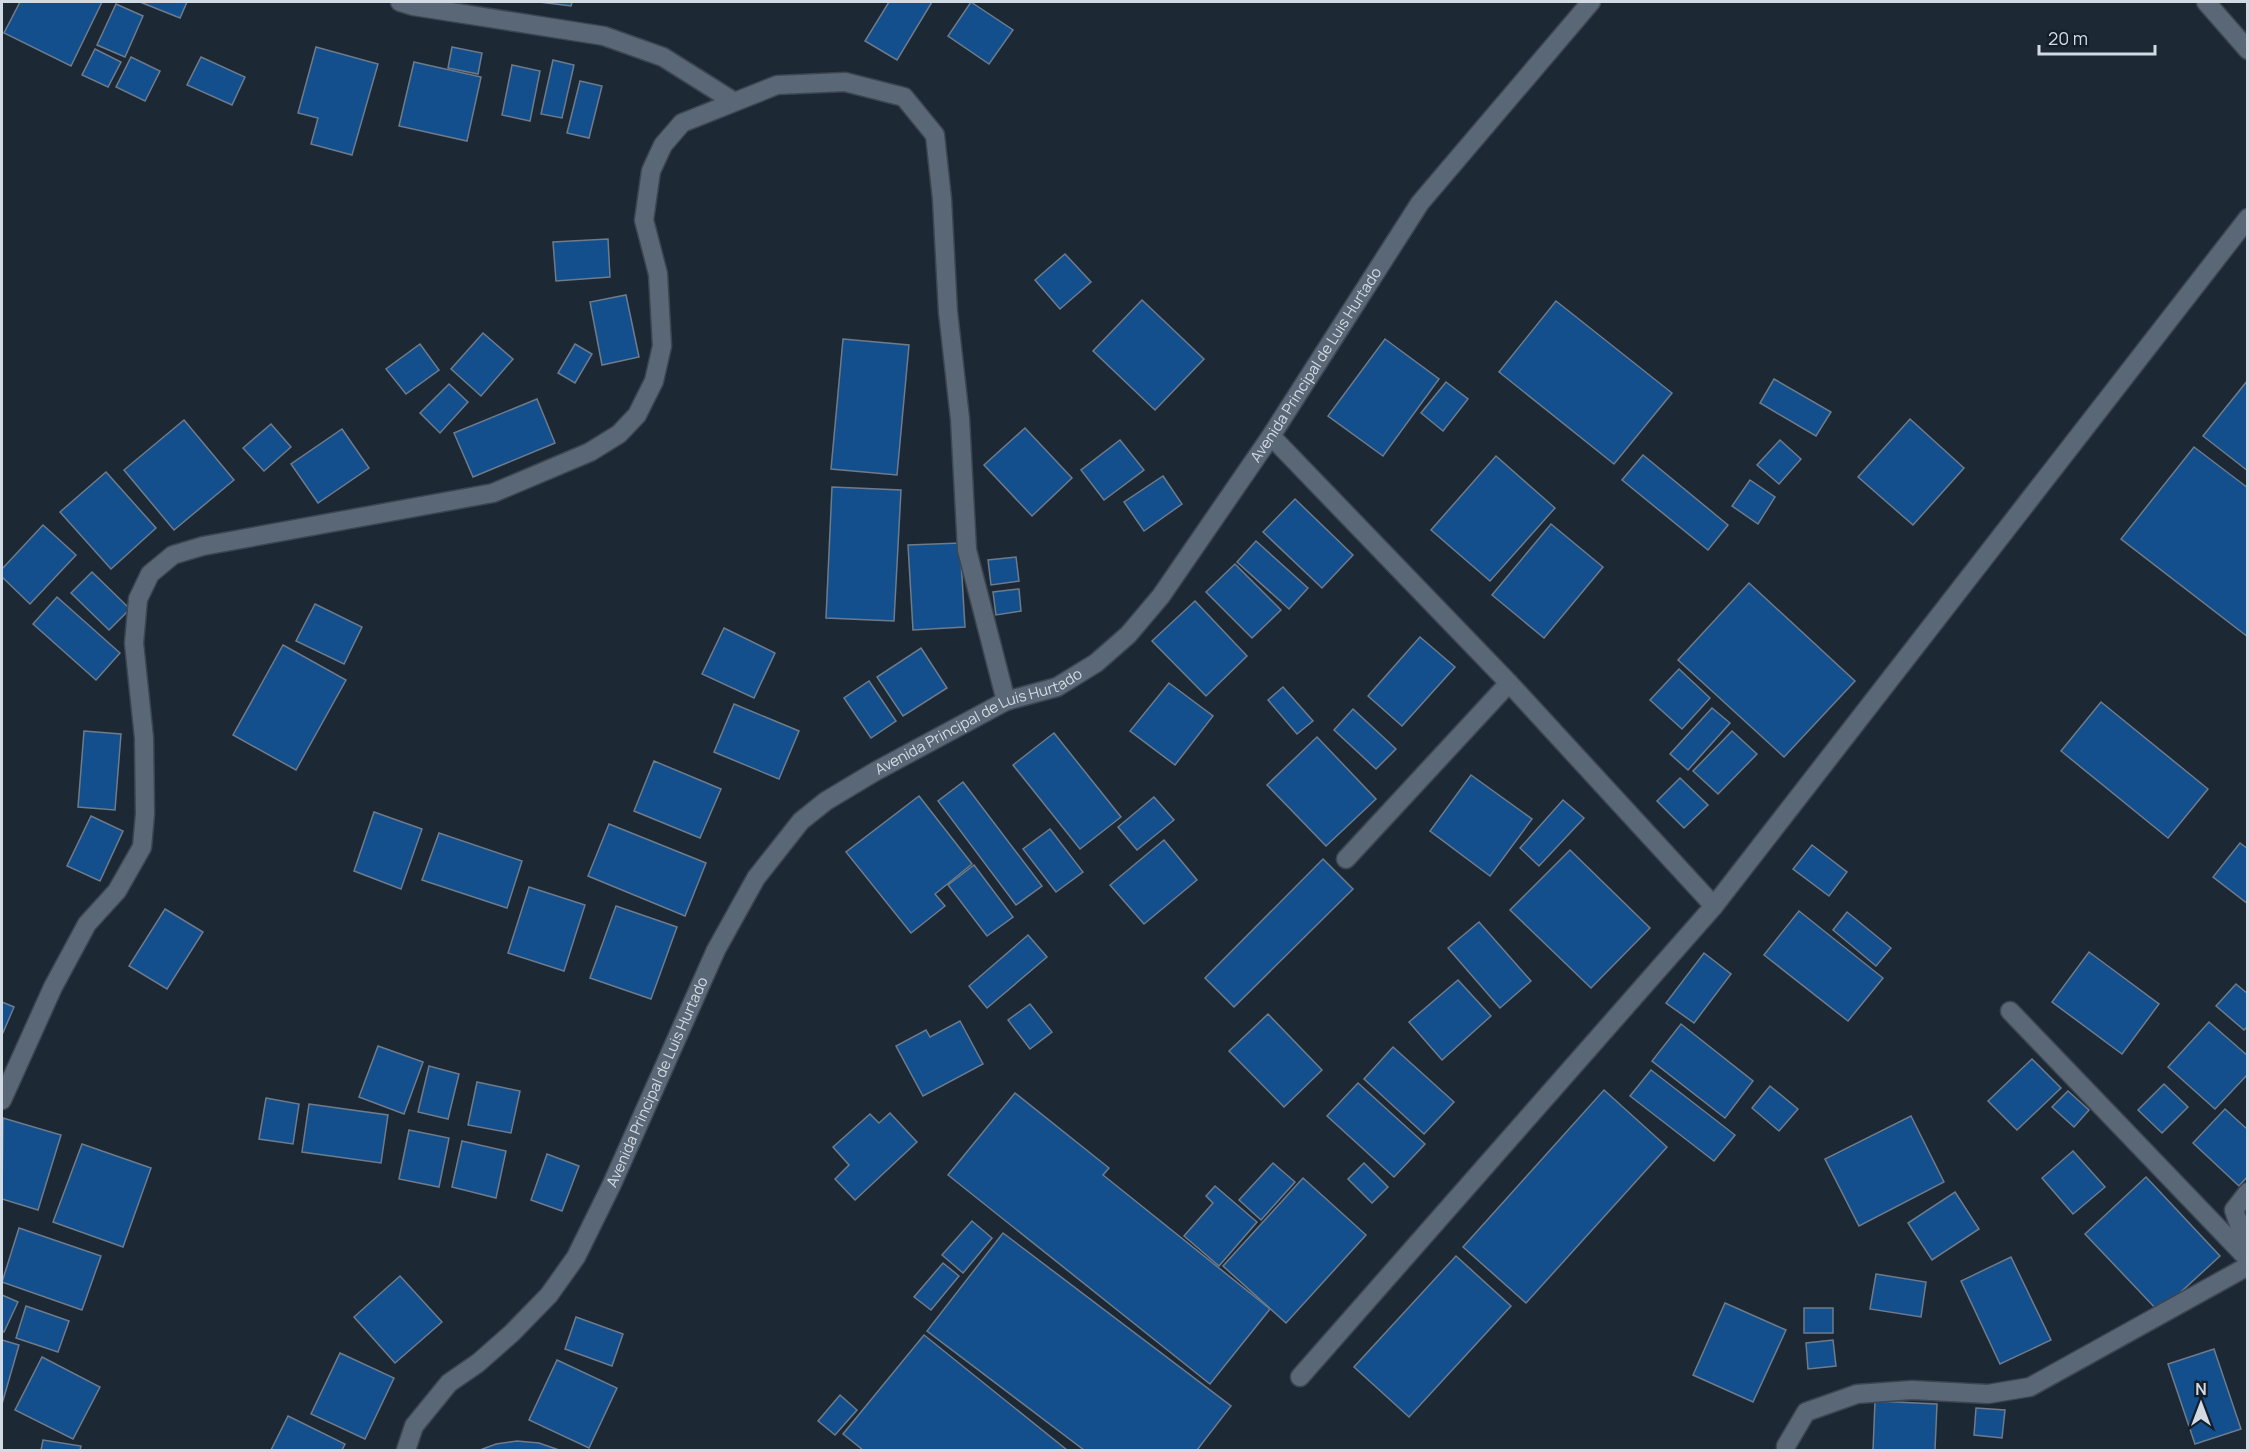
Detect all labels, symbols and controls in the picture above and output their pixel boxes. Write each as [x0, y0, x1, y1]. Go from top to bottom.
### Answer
scale bar [2039, 18, 2154, 56]
text: 20 m [2048, 26, 2088, 50]
street label: Avenida Principal de Luis Hurtado [1245, 263, 1386, 466]
street label: Avenida Principal de Luis Hurtado [871, 663, 1086, 780]
street label: Avenida Principal de Luis Hurtado [601, 973, 713, 1190]
north arrow [2171, 1374, 2231, 1434]
text: N [2195, 1378, 2207, 1400]

